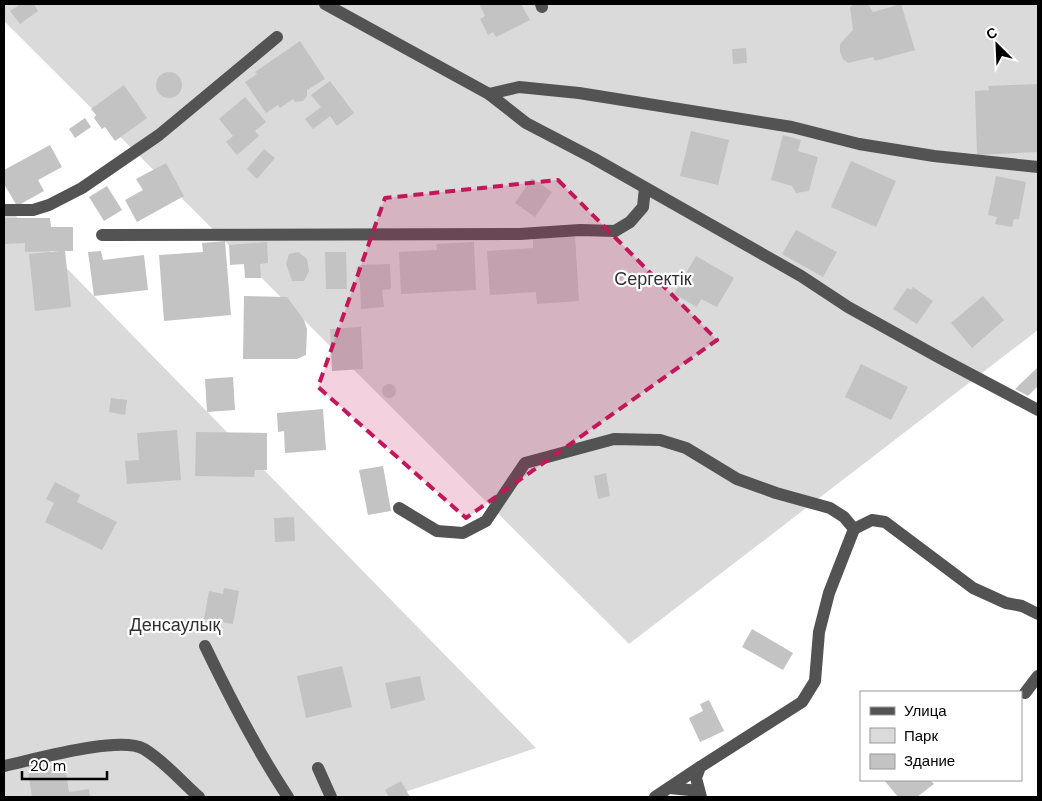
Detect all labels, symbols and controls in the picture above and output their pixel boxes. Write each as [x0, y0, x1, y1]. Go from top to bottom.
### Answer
north arrow [972, 20, 1022, 70]
text: С [983, 23, 1000, 43]
park label: Сергектік [614, 267, 692, 291]
park label: Денсаулық [130, 613, 221, 637]
legend [860, 691, 1022, 781]
text: Улица [904, 701, 947, 721]
text: Парк [904, 726, 938, 746]
scale bar [22, 748, 108, 780]
text: Здание [904, 751, 955, 771]
text: 20 m [30, 756, 66, 776]

